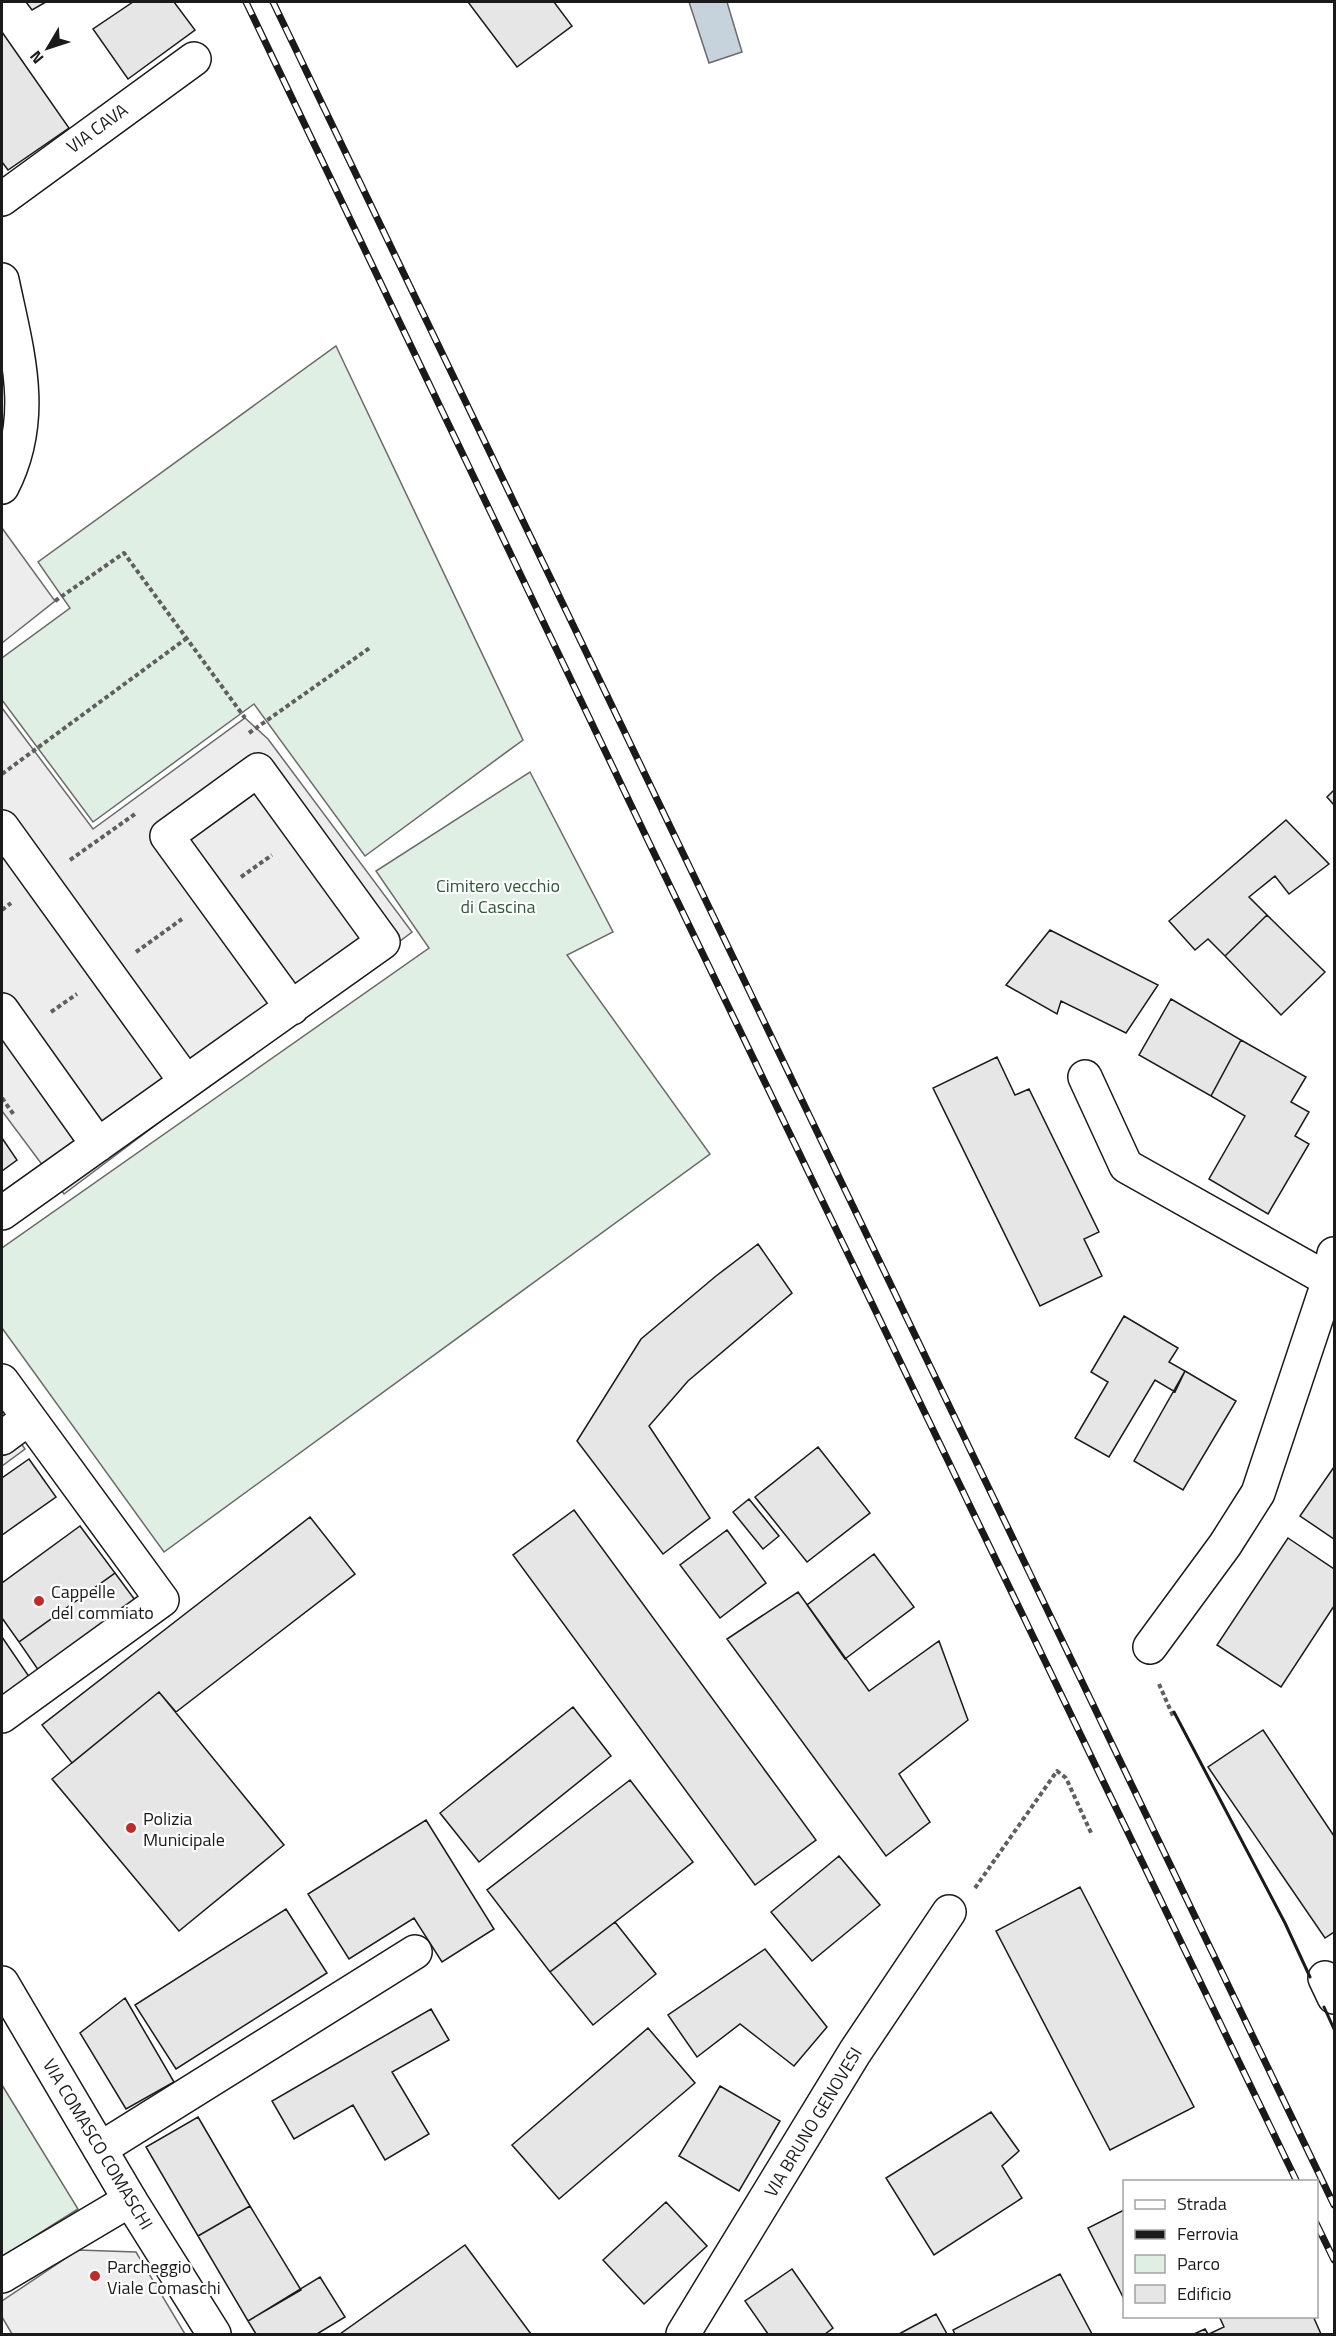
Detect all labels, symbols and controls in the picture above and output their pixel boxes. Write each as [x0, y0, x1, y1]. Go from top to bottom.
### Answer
north arrow [18, 18, 78, 78]
text: N [24, 46, 49, 69]
street label: VIA CAVA [61, 96, 134, 160]
park label: Cimitero vecchio di Cascina [436, 872, 560, 920]
place label: Cappelle del commiato [51, 1578, 154, 1626]
marker: Cappelle del commiato [32, 1594, 46, 1608]
place label: Polizia Municipale [143, 1805, 225, 1853]
marker: Polizia Municipale [124, 1821, 138, 1835]
street label: VIA BRUNO GENOVESI [757, 2042, 869, 2202]
street label: VIA COMASCO COMASCHI [36, 2053, 160, 2235]
legend [1123, 2180, 1318, 2318]
text: Strada [1177, 2190, 1227, 2217]
text: Ferrovia [1177, 2220, 1238, 2247]
text: Parco [1177, 2250, 1220, 2277]
place label: Parcheggio Viale Comaschi [107, 2253, 221, 2301]
marker: Parcheggio Viale Comaschi [88, 2269, 102, 2283]
text: Edificio [1177, 2280, 1231, 2307]

